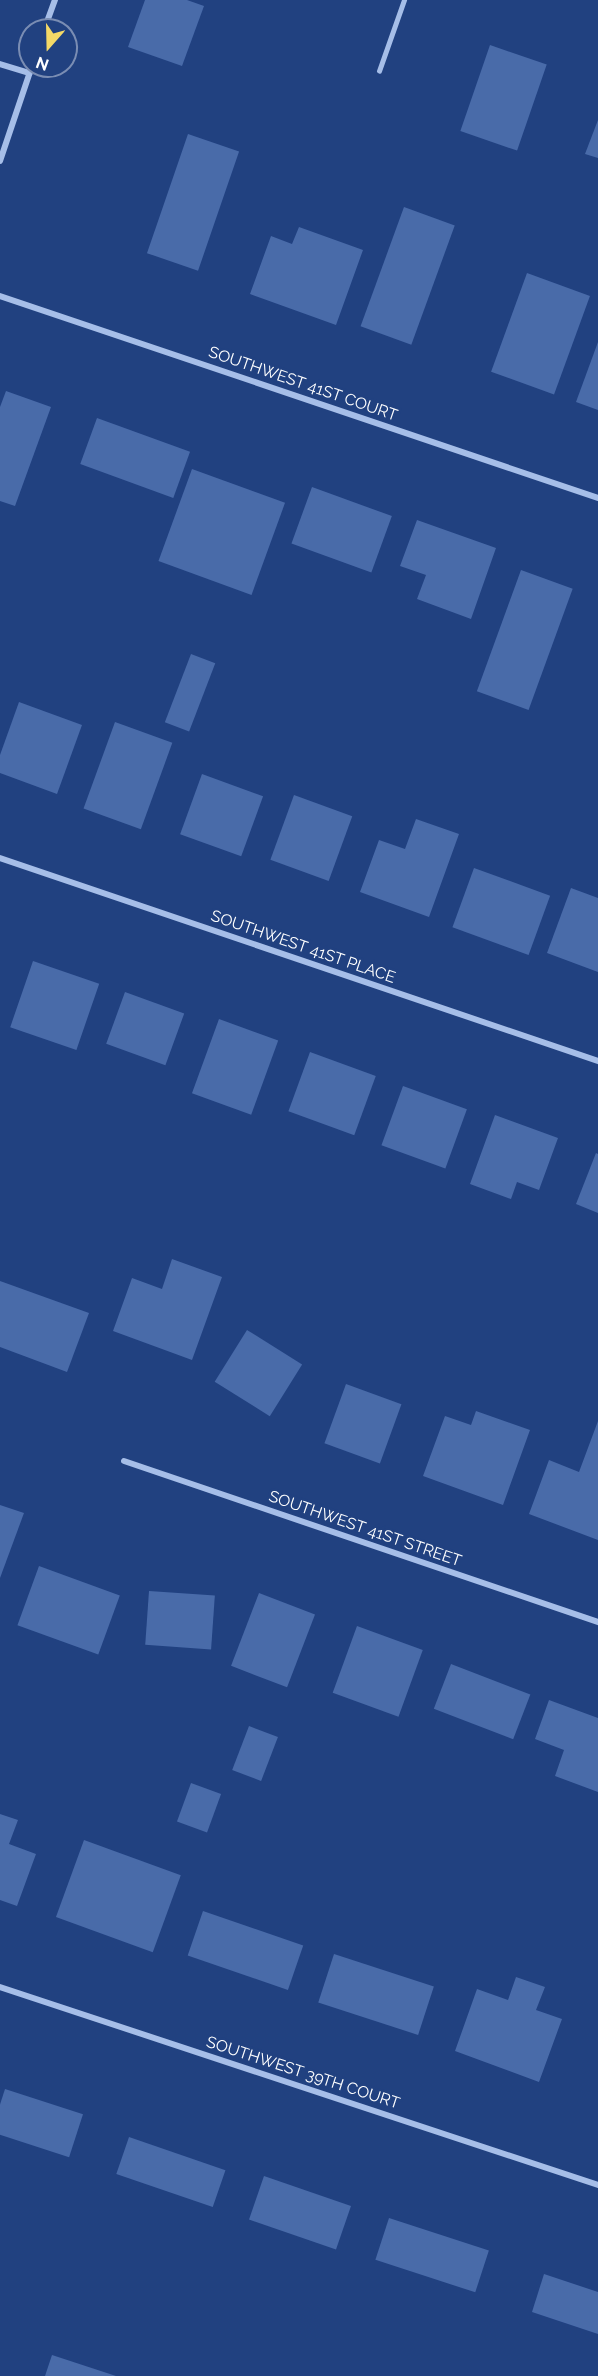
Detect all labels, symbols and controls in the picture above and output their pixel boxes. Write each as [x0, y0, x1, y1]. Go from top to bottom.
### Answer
north arrow [18, 18, 78, 78]
text: N [33, 52, 51, 75]
street label: SOUTHWEST 41ST COURT [206, 342, 400, 426]
street label: SOUTHWEST 41ST PLACE [208, 906, 398, 988]
street label: SOUTHWEST 41ST STREET [266, 1487, 464, 1571]
street label: SOUTHWEST 39TH COURT [204, 2033, 402, 2113]

